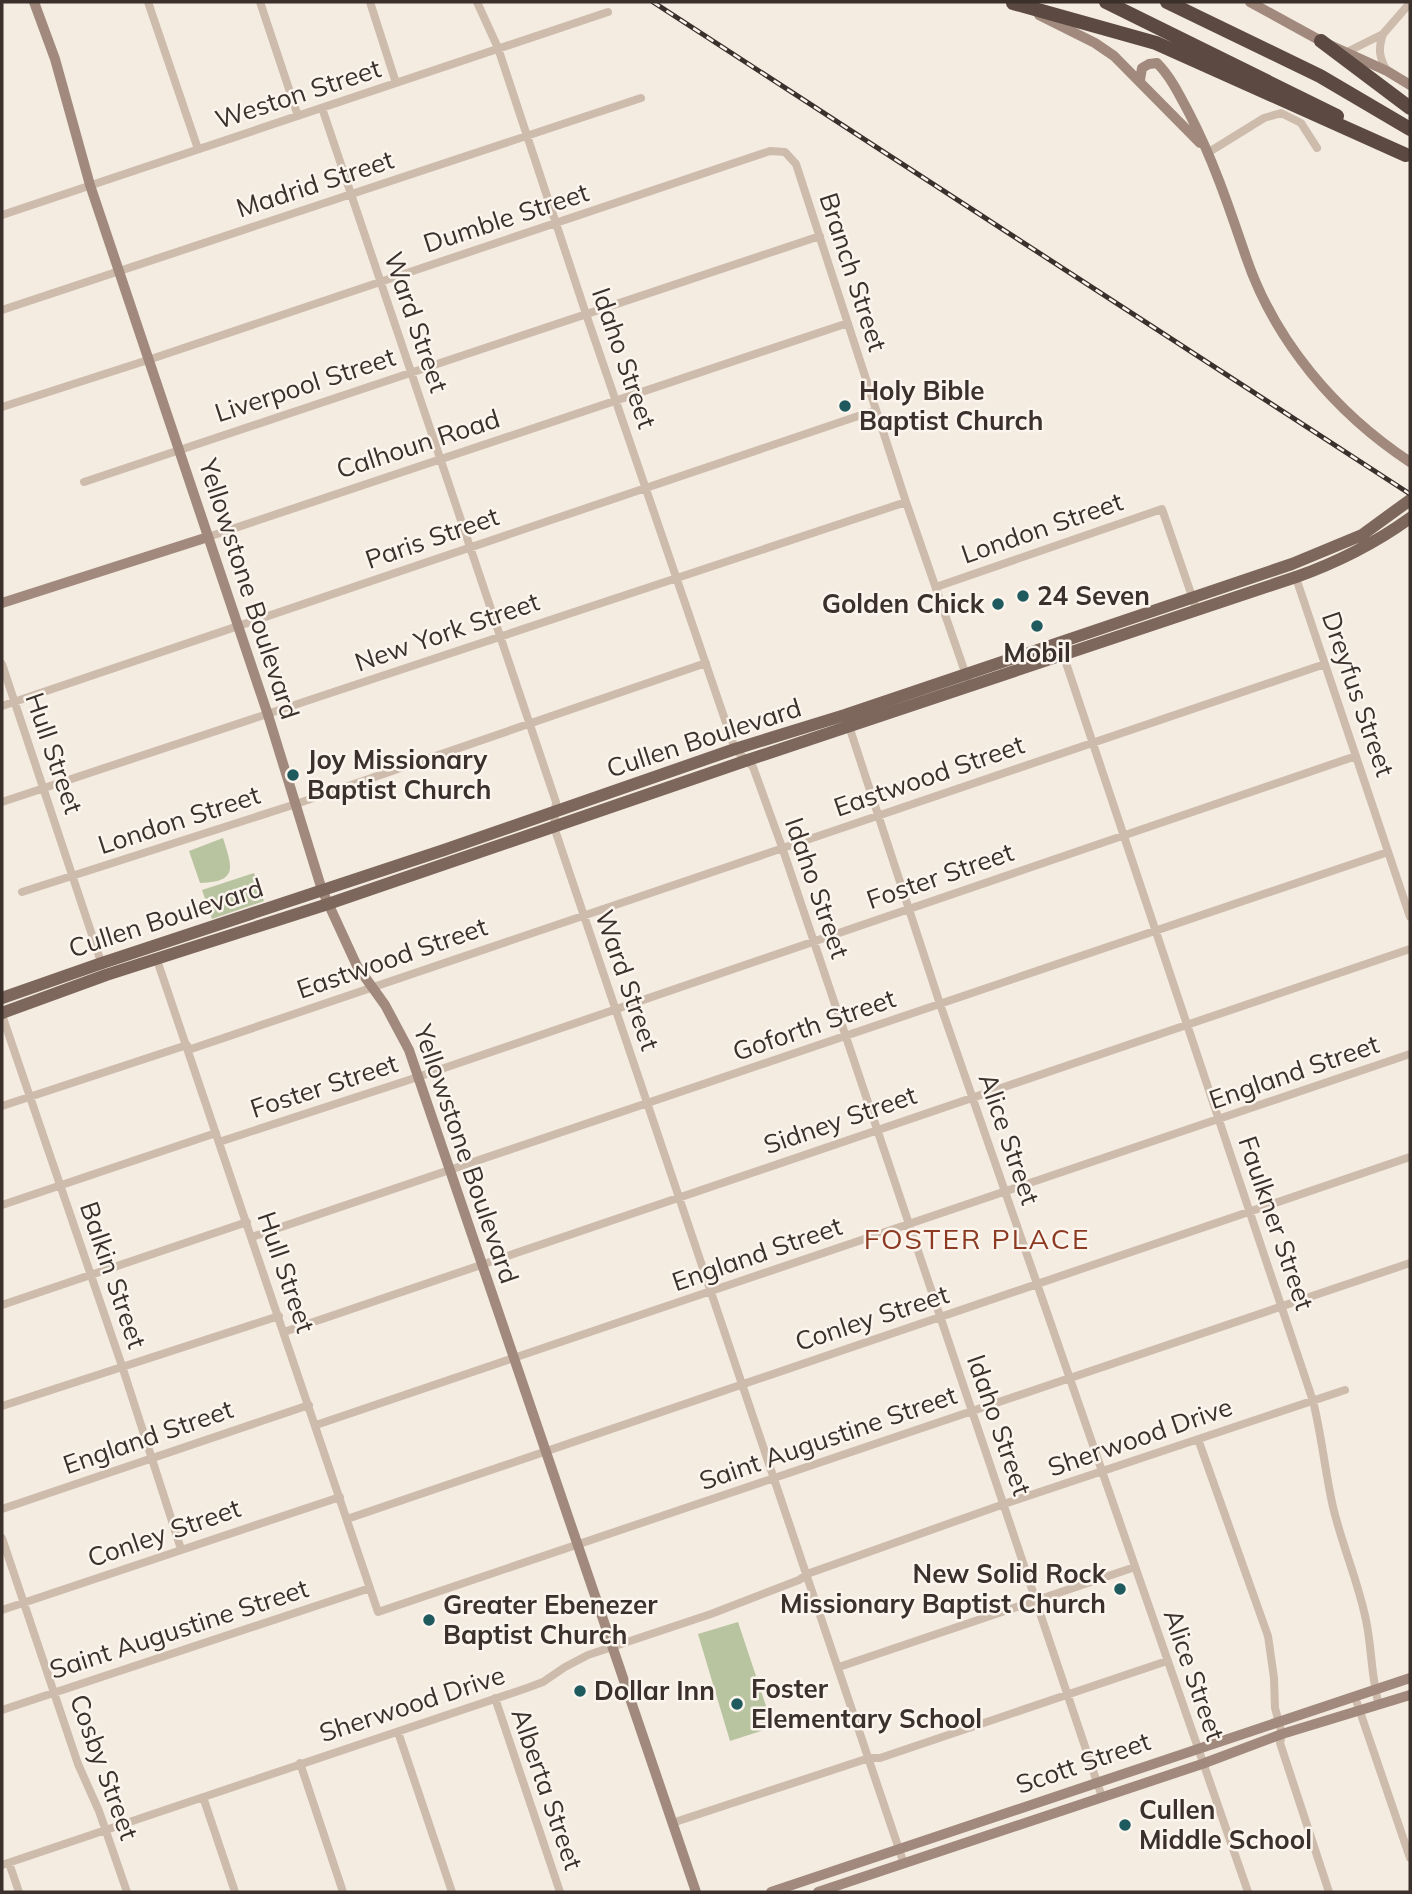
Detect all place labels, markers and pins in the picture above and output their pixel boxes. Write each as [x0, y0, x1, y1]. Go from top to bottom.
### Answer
place label: Holy Bible Baptist Church [859, 374, 1043, 437]
marker: Holy Bible Baptist Church [837, 398, 853, 414]
place label: 24 Seven [1037, 579, 1150, 612]
place label: Golden Chick [822, 587, 985, 620]
marker: 24 Seven [1015, 588, 1031, 604]
marker: Golden Chick [990, 596, 1006, 612]
marker: Mobil [1029, 618, 1045, 634]
place label: Mobil [1003, 636, 1071, 669]
place label: Joy Missionary Baptist Church [307, 743, 491, 806]
marker: Joy Missionary Baptist Church [285, 767, 301, 783]
place label: New Solid Rock Missionary Baptist Church [780, 1557, 1107, 1620]
marker: New Solid Rock Missionary Baptist Church [1112, 1581, 1128, 1597]
place label: Greater Ebenezer Baptist Church [443, 1588, 658, 1651]
marker: Greater Ebenezer Baptist Church [421, 1612, 437, 1628]
place label: Foster Elementary School [751, 1672, 982, 1735]
place label: Dollar Inn [594, 1674, 715, 1707]
marker: Dollar Inn [572, 1683, 588, 1699]
marker: Foster Elementary School [729, 1696, 745, 1712]
place label: Cullen Middle School [1139, 1793, 1312, 1856]
marker: Cullen Middle School [1117, 1817, 1133, 1833]

